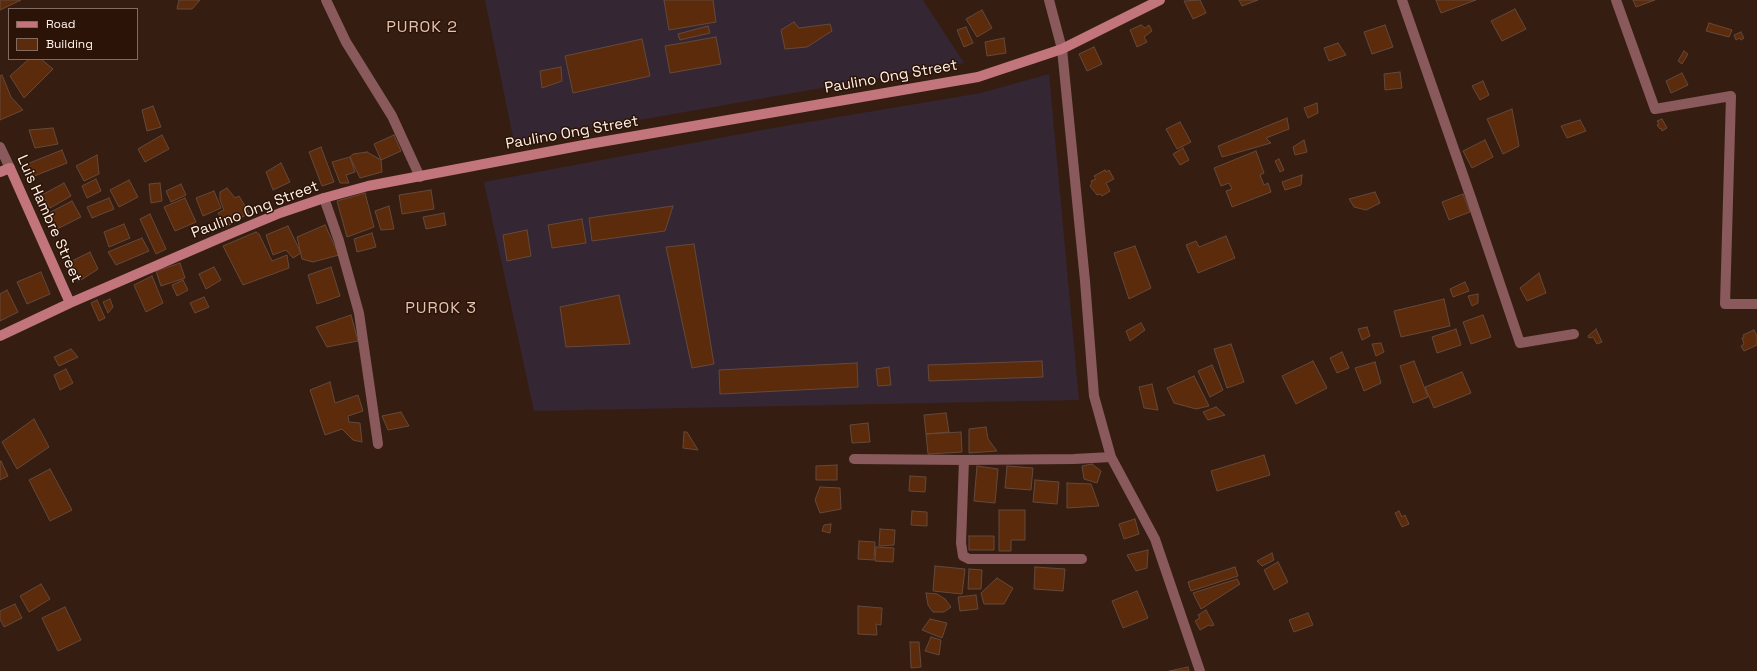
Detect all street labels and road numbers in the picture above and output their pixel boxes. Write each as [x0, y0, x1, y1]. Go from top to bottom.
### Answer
street label: Paulino Ong Street [823, 56, 959, 98]
street label: Paulino Ong Street [504, 112, 640, 154]
street label: Luis Hambre Street [13, 152, 85, 286]
street label: Paulino Ong Street [189, 177, 321, 243]

